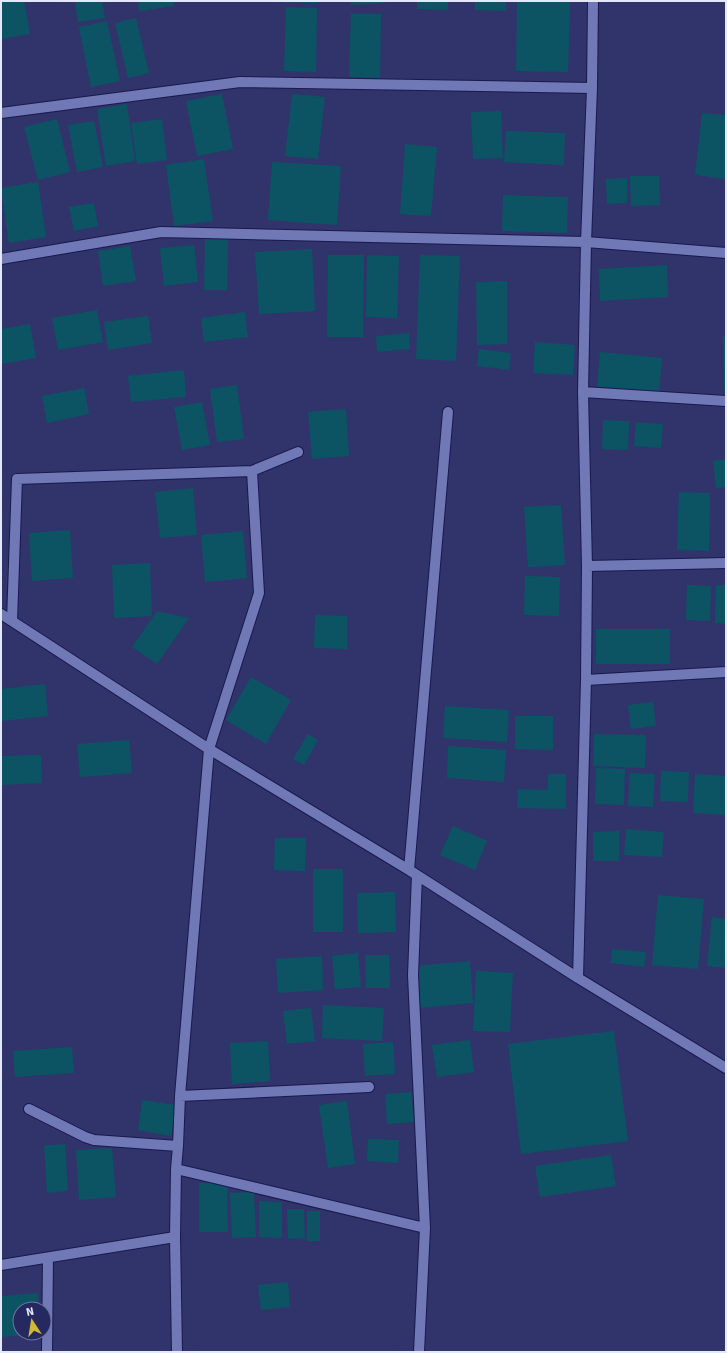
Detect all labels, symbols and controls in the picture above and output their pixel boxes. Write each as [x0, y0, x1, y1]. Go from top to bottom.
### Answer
north arrow [12, 1301, 52, 1341]
text: N [25, 1305, 35, 1319]

